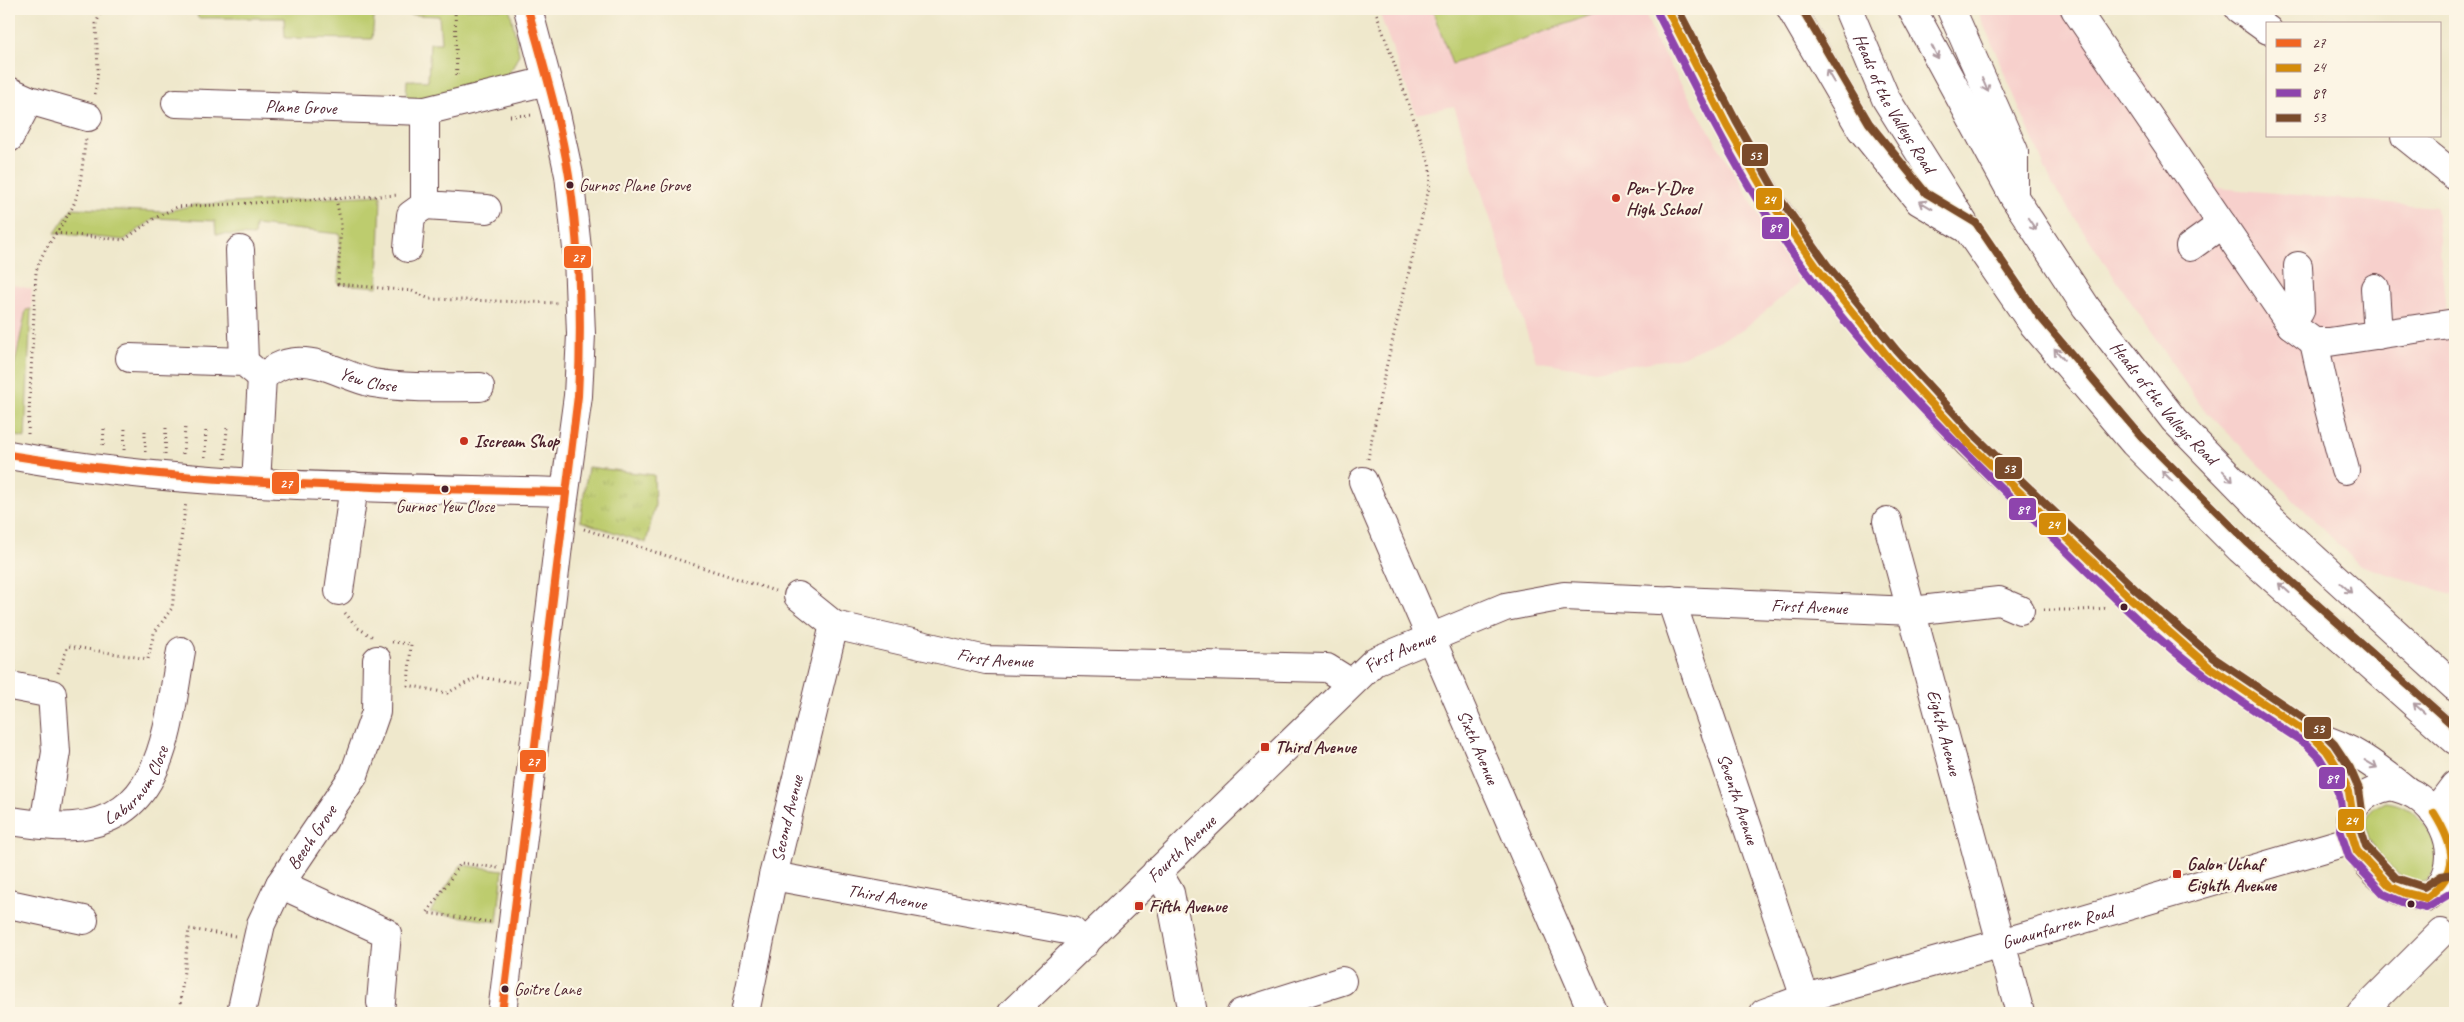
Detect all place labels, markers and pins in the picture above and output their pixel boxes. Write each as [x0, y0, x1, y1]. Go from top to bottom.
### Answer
place label: Gurnos Plane Grove [579, 175, 692, 196]
place label: Pen-Y-Dre High School [1626, 177, 1704, 220]
marker: Gurnos Plane Grove [565, 180, 575, 190]
marker: Pen-Y-Dre High School [1610, 192, 1622, 204]
place label: Iscream Shop [474, 430, 560, 452]
marker: Iscream Shop [458, 435, 470, 447]
marker: Gurnos Yew Close [440, 484, 450, 494]
place label: Gurnos Yew Close [396, 496, 496, 517]
unlabelled marker [2119, 602, 2129, 612]
place label: Third Avenue [1275, 736, 1358, 758]
marker: Third Avenue [1259, 741, 1271, 753]
place label: Galon Uchaf Eighth Avenue [2187, 853, 2278, 896]
marker: Galon Uchaf Eighth Avenue [2171, 868, 2183, 880]
place label: Fifth Avenue [1149, 895, 1229, 917]
unlabelled marker [2406, 899, 2416, 909]
marker: Fifth Avenue [1133, 900, 1145, 912]
place label: Goitre Lane [514, 979, 582, 1000]
marker: Goitre Lane [500, 984, 510, 994]

